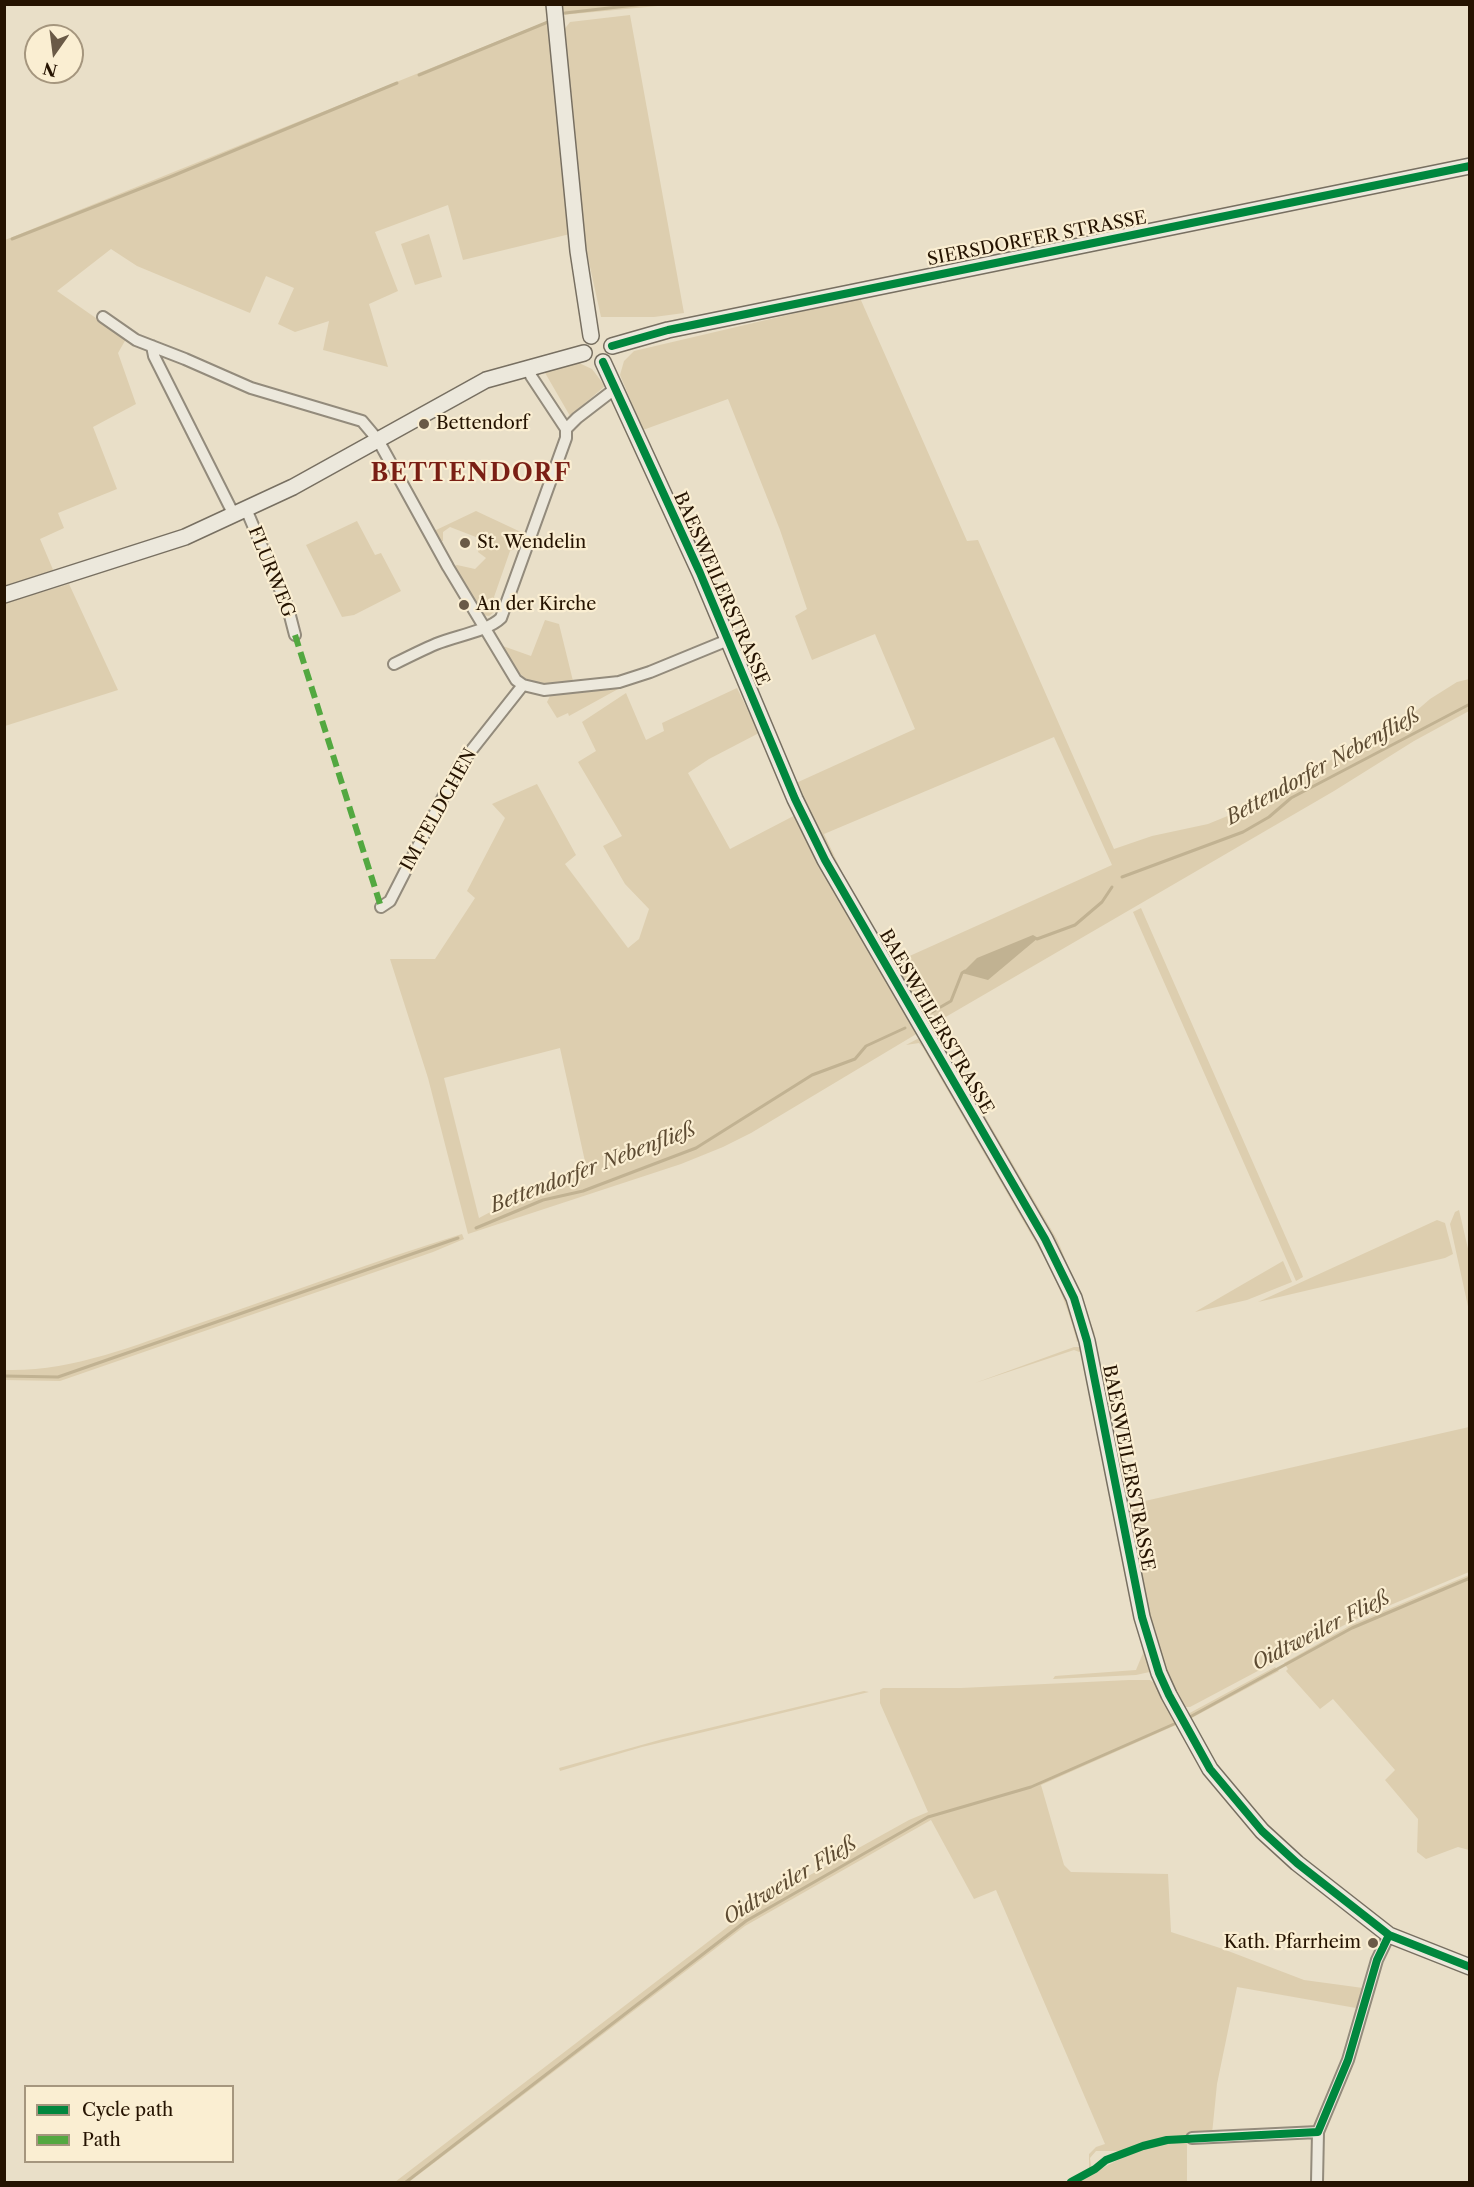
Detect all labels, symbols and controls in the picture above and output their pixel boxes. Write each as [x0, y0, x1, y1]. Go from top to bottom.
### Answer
north arrow [24, 24, 84, 84]
text: N [41, 58, 59, 81]
street label: SIERSDORFER STRASSE [925, 207, 1149, 271]
place label: Bettendorf [436, 413, 529, 435]
marker: Bettendorf [417, 417, 431, 431]
district label: BETTENDORF [370, 460, 572, 488]
street label: BAESWEILERSTRASSE [668, 489, 774, 689]
street label: FLURWEG [243, 523, 299, 621]
place label: St. Wendelin [477, 532, 586, 554]
marker: St. Wendelin [458, 536, 472, 550]
place label: An der Kirche [476, 594, 596, 616]
marker: An der Kirche [457, 598, 471, 612]
water label: Bettendorfer Nebenfließ [1222, 704, 1424, 830]
street label: IM FELDCHEN [396, 745, 482, 875]
street label: BAESWEILERSTRASSE [874, 926, 998, 1118]
water label: Bettendorfer Nebenfließ [487, 1118, 699, 1218]
street label: BAESWEILERSTRASSE [1097, 1363, 1159, 1573]
water label: Oidtweiler Fließ [1248, 1586, 1394, 1676]
water label: Oidtweiler Fließ [719, 1832, 861, 1930]
place label: Kath. Pfarrheim [1224, 1932, 1361, 1954]
marker: Kath. Pfarrheim [1366, 1936, 1380, 1950]
legend [24, 2085, 234, 2163]
text: Cycle path [82, 2099, 173, 2121]
text: Path [82, 2129, 121, 2151]

